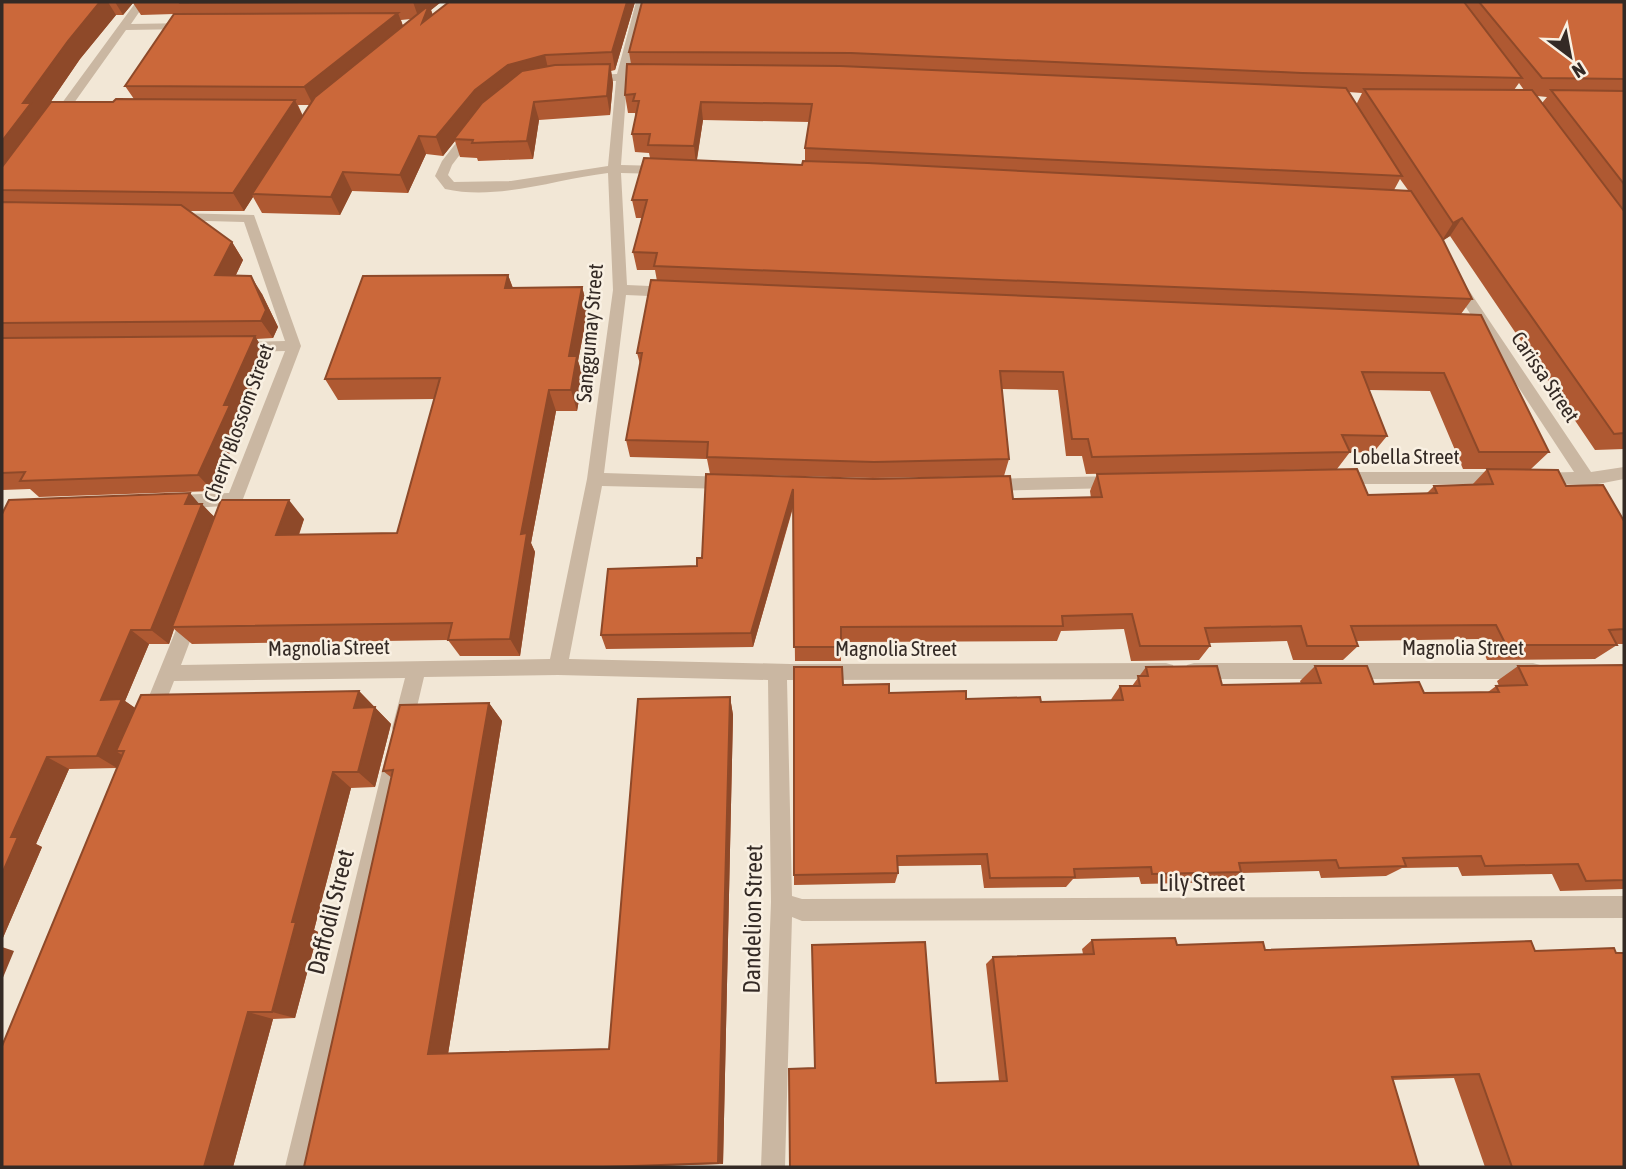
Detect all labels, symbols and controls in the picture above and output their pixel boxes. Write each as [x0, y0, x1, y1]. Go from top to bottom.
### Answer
north arrow [1535, 21, 1605, 91]
text: N [1568, 58, 1590, 83]
street label: Sanggumay Street [571, 263, 607, 403]
street label: Carissa Street [1507, 327, 1585, 426]
street label: Cherry Blossom Street [198, 340, 278, 505]
street label: Lobella Street [1352, 444, 1460, 468]
street label: Magnolia Street [268, 634, 390, 660]
street label: Magnolia Street [1402, 635, 1524, 659]
street label: Magnolia Street [835, 636, 957, 660]
street label: Dandelion Street [738, 844, 767, 994]
street label: Daffodil Street [302, 846, 359, 977]
street label: Lily Street [1159, 869, 1245, 896]

